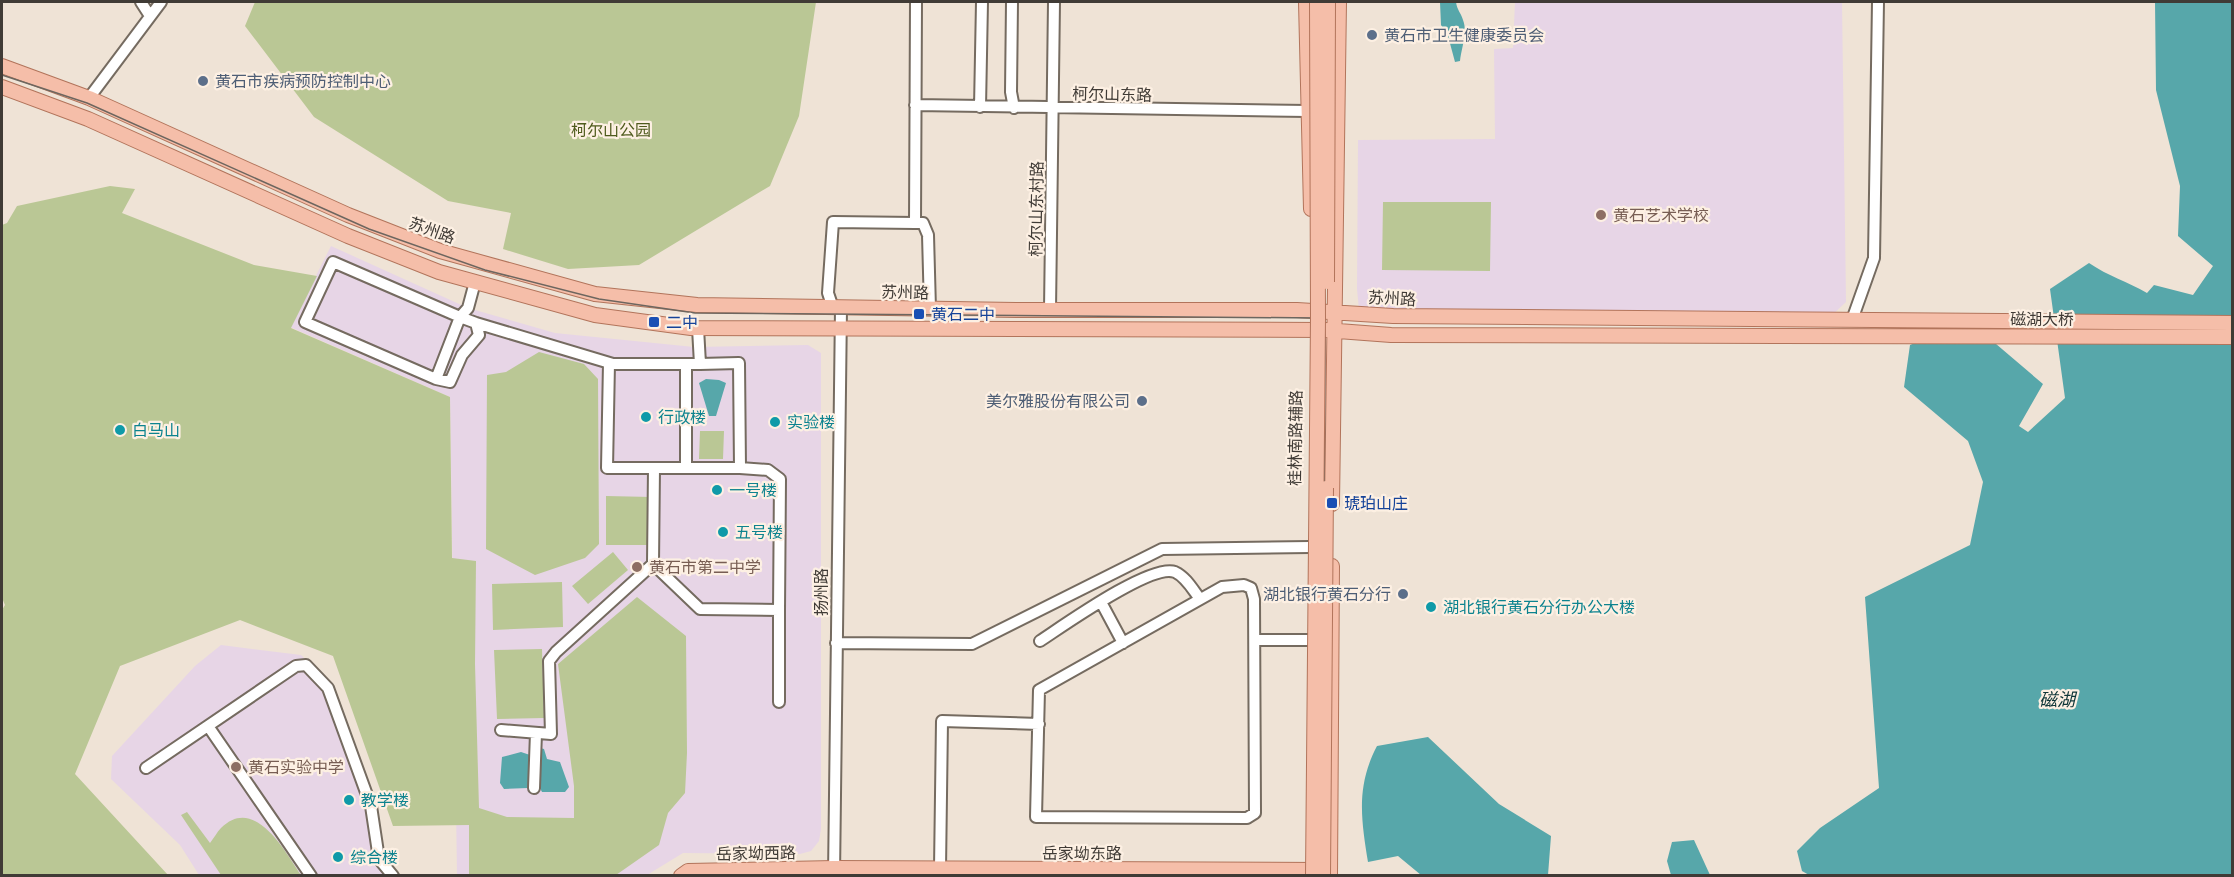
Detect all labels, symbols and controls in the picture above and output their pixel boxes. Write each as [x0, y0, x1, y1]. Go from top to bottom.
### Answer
place label: 黄石市卫生健康委员会 [1384, 24, 1544, 46]
marker: 黄石市卫生健康委员会 [1365, 28, 1379, 42]
place label: 黄石市疾病预防控制中心 [215, 70, 391, 92]
marker: 黄石市疾病预防控制中心 [196, 74, 210, 88]
street label: 柯尔山东路 [1072, 82, 1152, 106]
park label: 柯尔山公园 [571, 119, 651, 141]
street label: 柯尔山东村路 [1024, 161, 1048, 257]
place label: 黄石艺术学校 [1613, 204, 1709, 226]
marker: 黄石艺术学校 [1594, 208, 1608, 222]
street label: 苏州路 [406, 211, 458, 249]
street label: 苏州路 [881, 281, 929, 303]
street label: 苏州路 [1367, 286, 1417, 310]
place label: 黄石二中 [931, 303, 995, 325]
marker: 黄石二中 [912, 307, 926, 321]
street label: 磁湖大桥 [2010, 308, 2074, 330]
place label: 二中 [666, 311, 698, 333]
marker: 二中 [647, 315, 661, 329]
place label: 美尔雅股份有限公司 [986, 390, 1130, 412]
street label: 桂林南路辅路 [1283, 390, 1307, 486]
marker: 美尔雅股份有限公司 [1135, 394, 1149, 408]
place label: 行政楼 [658, 406, 706, 428]
marker: 行政楼 [639, 410, 653, 424]
place label: 实验楼 [787, 411, 835, 433]
marker: 实验楼 [768, 415, 782, 429]
place label: 白马山 [132, 419, 180, 441]
marker: 白马山 [113, 423, 127, 437]
place label: 一号楼 [729, 479, 777, 501]
marker: 一号楼 [710, 483, 724, 497]
place label: 琥珀山庄 [1344, 492, 1408, 514]
marker: 琥珀山庄 [1325, 496, 1339, 510]
place label: 五号楼 [735, 521, 783, 543]
marker: 五号楼 [716, 525, 730, 539]
place label: 黄石市第二中学 [649, 556, 761, 578]
marker: 黄石市第二中学 [630, 560, 644, 574]
street label: 扬州路 [810, 568, 832, 616]
place label: 湖北银行黄石分行 [1263, 583, 1391, 605]
marker: 湖北银行黄石分行 [1396, 587, 1410, 601]
place label: 湖北银行黄石分行办公大楼 [1443, 596, 1635, 618]
marker: 湖北银行黄石分行办公大楼 [1424, 600, 1438, 614]
water label: 磁湖 [2039, 687, 2078, 711]
place label: 黄石实验中学 [248, 756, 344, 778]
marker: 黄石实验中学 [229, 760, 243, 774]
place label: 教学楼 [361, 789, 409, 811]
marker: 教学楼 [342, 793, 356, 807]
street label: 岳家坳西路 [716, 841, 796, 865]
street label: 岳家坳东路 [1042, 842, 1122, 864]
place label: 综合楼 [350, 846, 398, 868]
marker: 综合楼 [331, 850, 345, 864]

